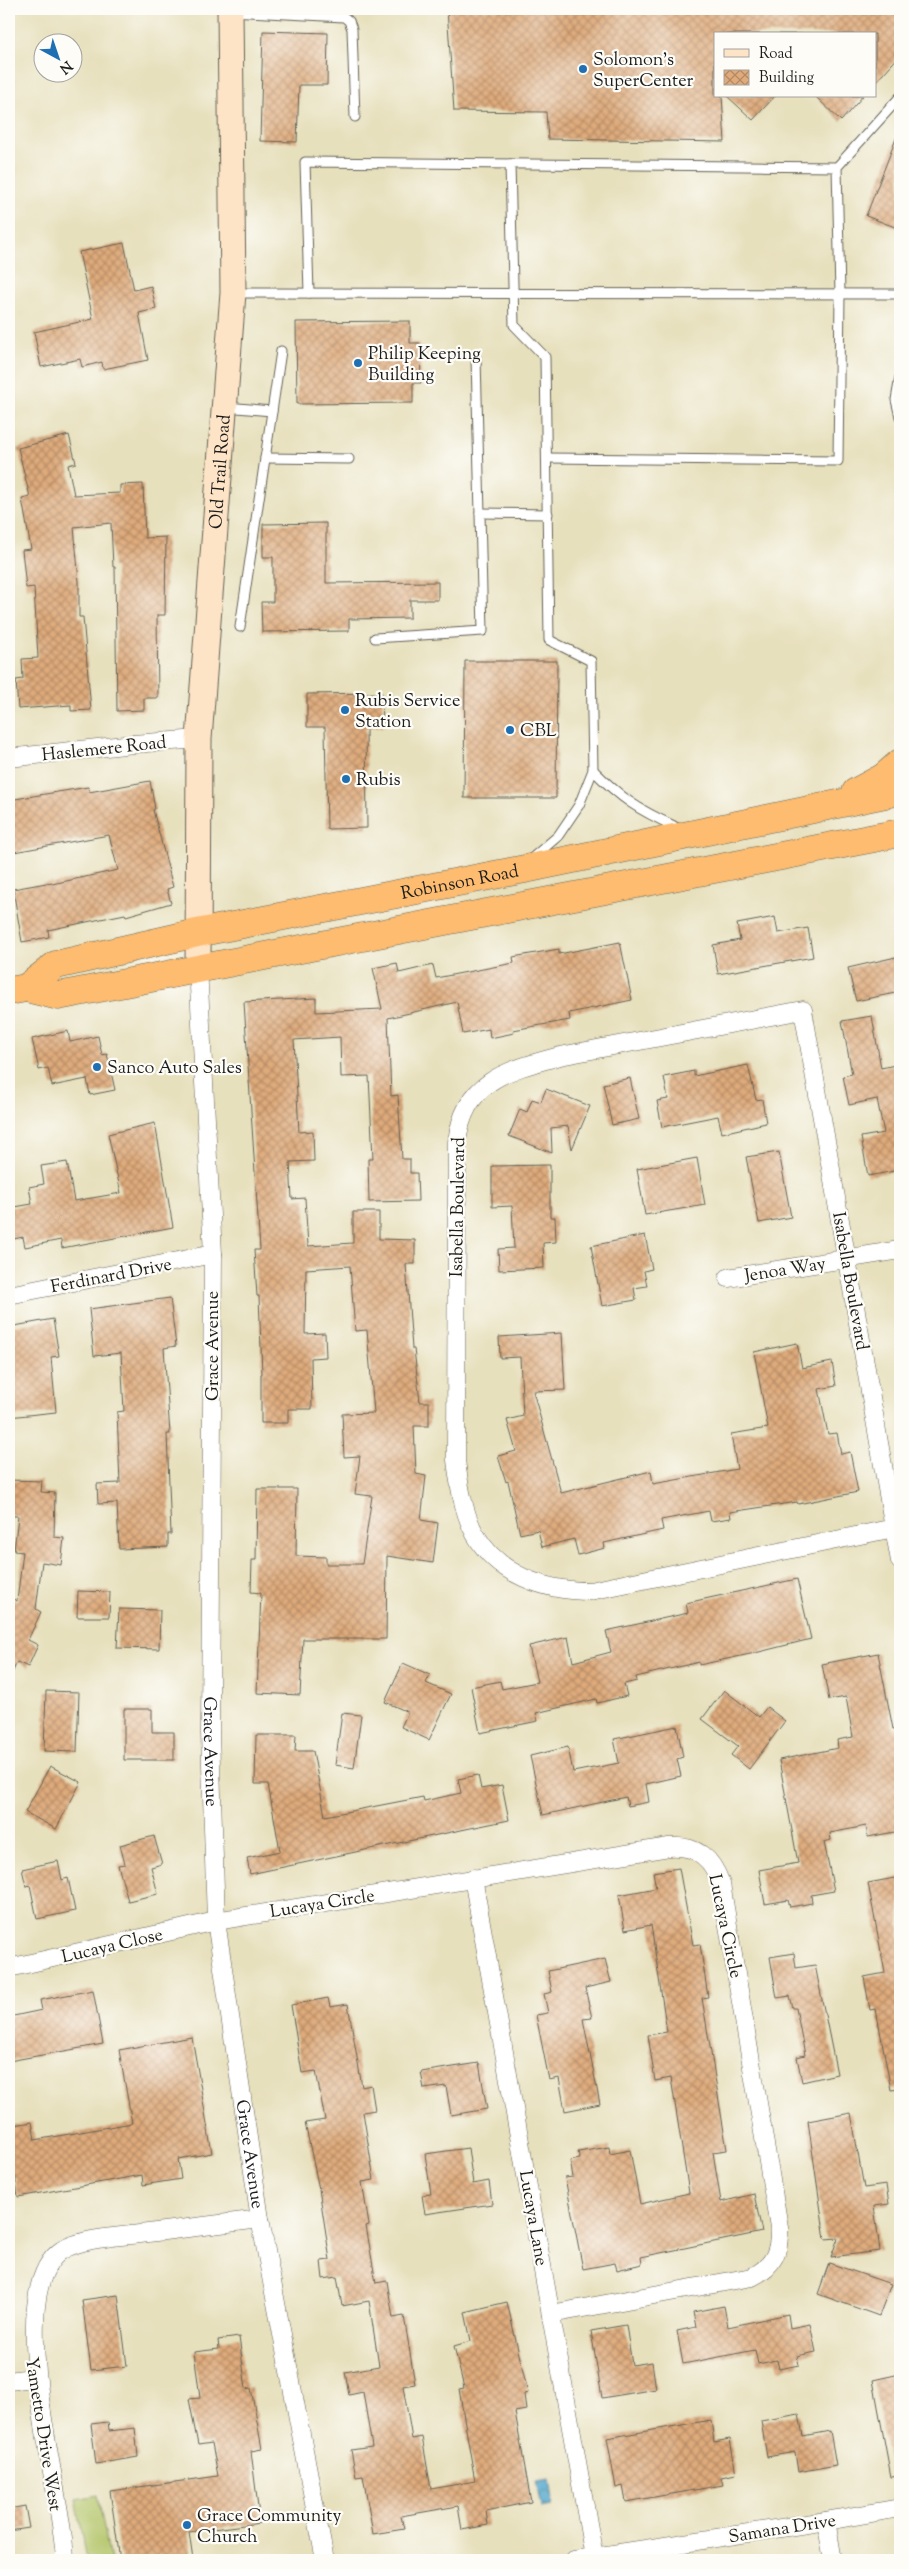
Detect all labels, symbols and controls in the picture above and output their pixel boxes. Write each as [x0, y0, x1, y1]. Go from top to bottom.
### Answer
north arrow [32, 32, 82, 82]
legend [714, 32, 876, 98]
text: Road [759, 44, 793, 65]
place label: Solomon's SuperCenter [593, 48, 694, 95]
text: N [54, 55, 76, 78]
marker: Solomon's SuperCenter [577, 63, 589, 75]
text: Building [759, 68, 814, 89]
place label: Philip Keeping Building [368, 342, 481, 389]
marker: Philip Keeping Building [352, 357, 364, 369]
street label: Old Trail Road [204, 414, 239, 530]
place label: Rubis Service Station [355, 689, 460, 736]
marker: Rubis Service Station [339, 704, 351, 716]
place label: CBL [520, 719, 557, 745]
marker: CBL [504, 724, 516, 736]
street label: Haslemere Road [41, 731, 168, 769]
place label: Rubis [356, 768, 401, 794]
marker: Rubis [340, 773, 352, 785]
street label: Robinson Road [399, 859, 521, 908]
place label: Sanco Auto Sales [107, 1056, 242, 1082]
marker: Sanco Auto Sales [91, 1061, 103, 1073]
street label: Isabella Boulevard [445, 1137, 473, 1277]
street label: Isabella Boulevard [824, 1210, 874, 1353]
street label: Ferdinard Drive [49, 1252, 174, 1301]
street label: Jenoa Way [742, 1252, 828, 1290]
street label: Grace Avenue [201, 1291, 227, 1401]
street label: Grace Avenue [195, 1696, 223, 1807]
street label: Lucaya Circle [700, 1872, 748, 1981]
street label: Lucaya Circle [268, 1884, 377, 1926]
street label: Lucaya Close [59, 1923, 166, 1971]
street label: Grace Avenue [228, 2098, 269, 2211]
street label: Lucaya Lane [511, 2169, 553, 2268]
street label: Yametto Drive West [17, 2355, 67, 2513]
place label: Grace Community Church [197, 2504, 342, 2551]
street label: Samana Drive [727, 2509, 838, 2551]
marker: Grace Community Church [181, 2519, 193, 2531]

